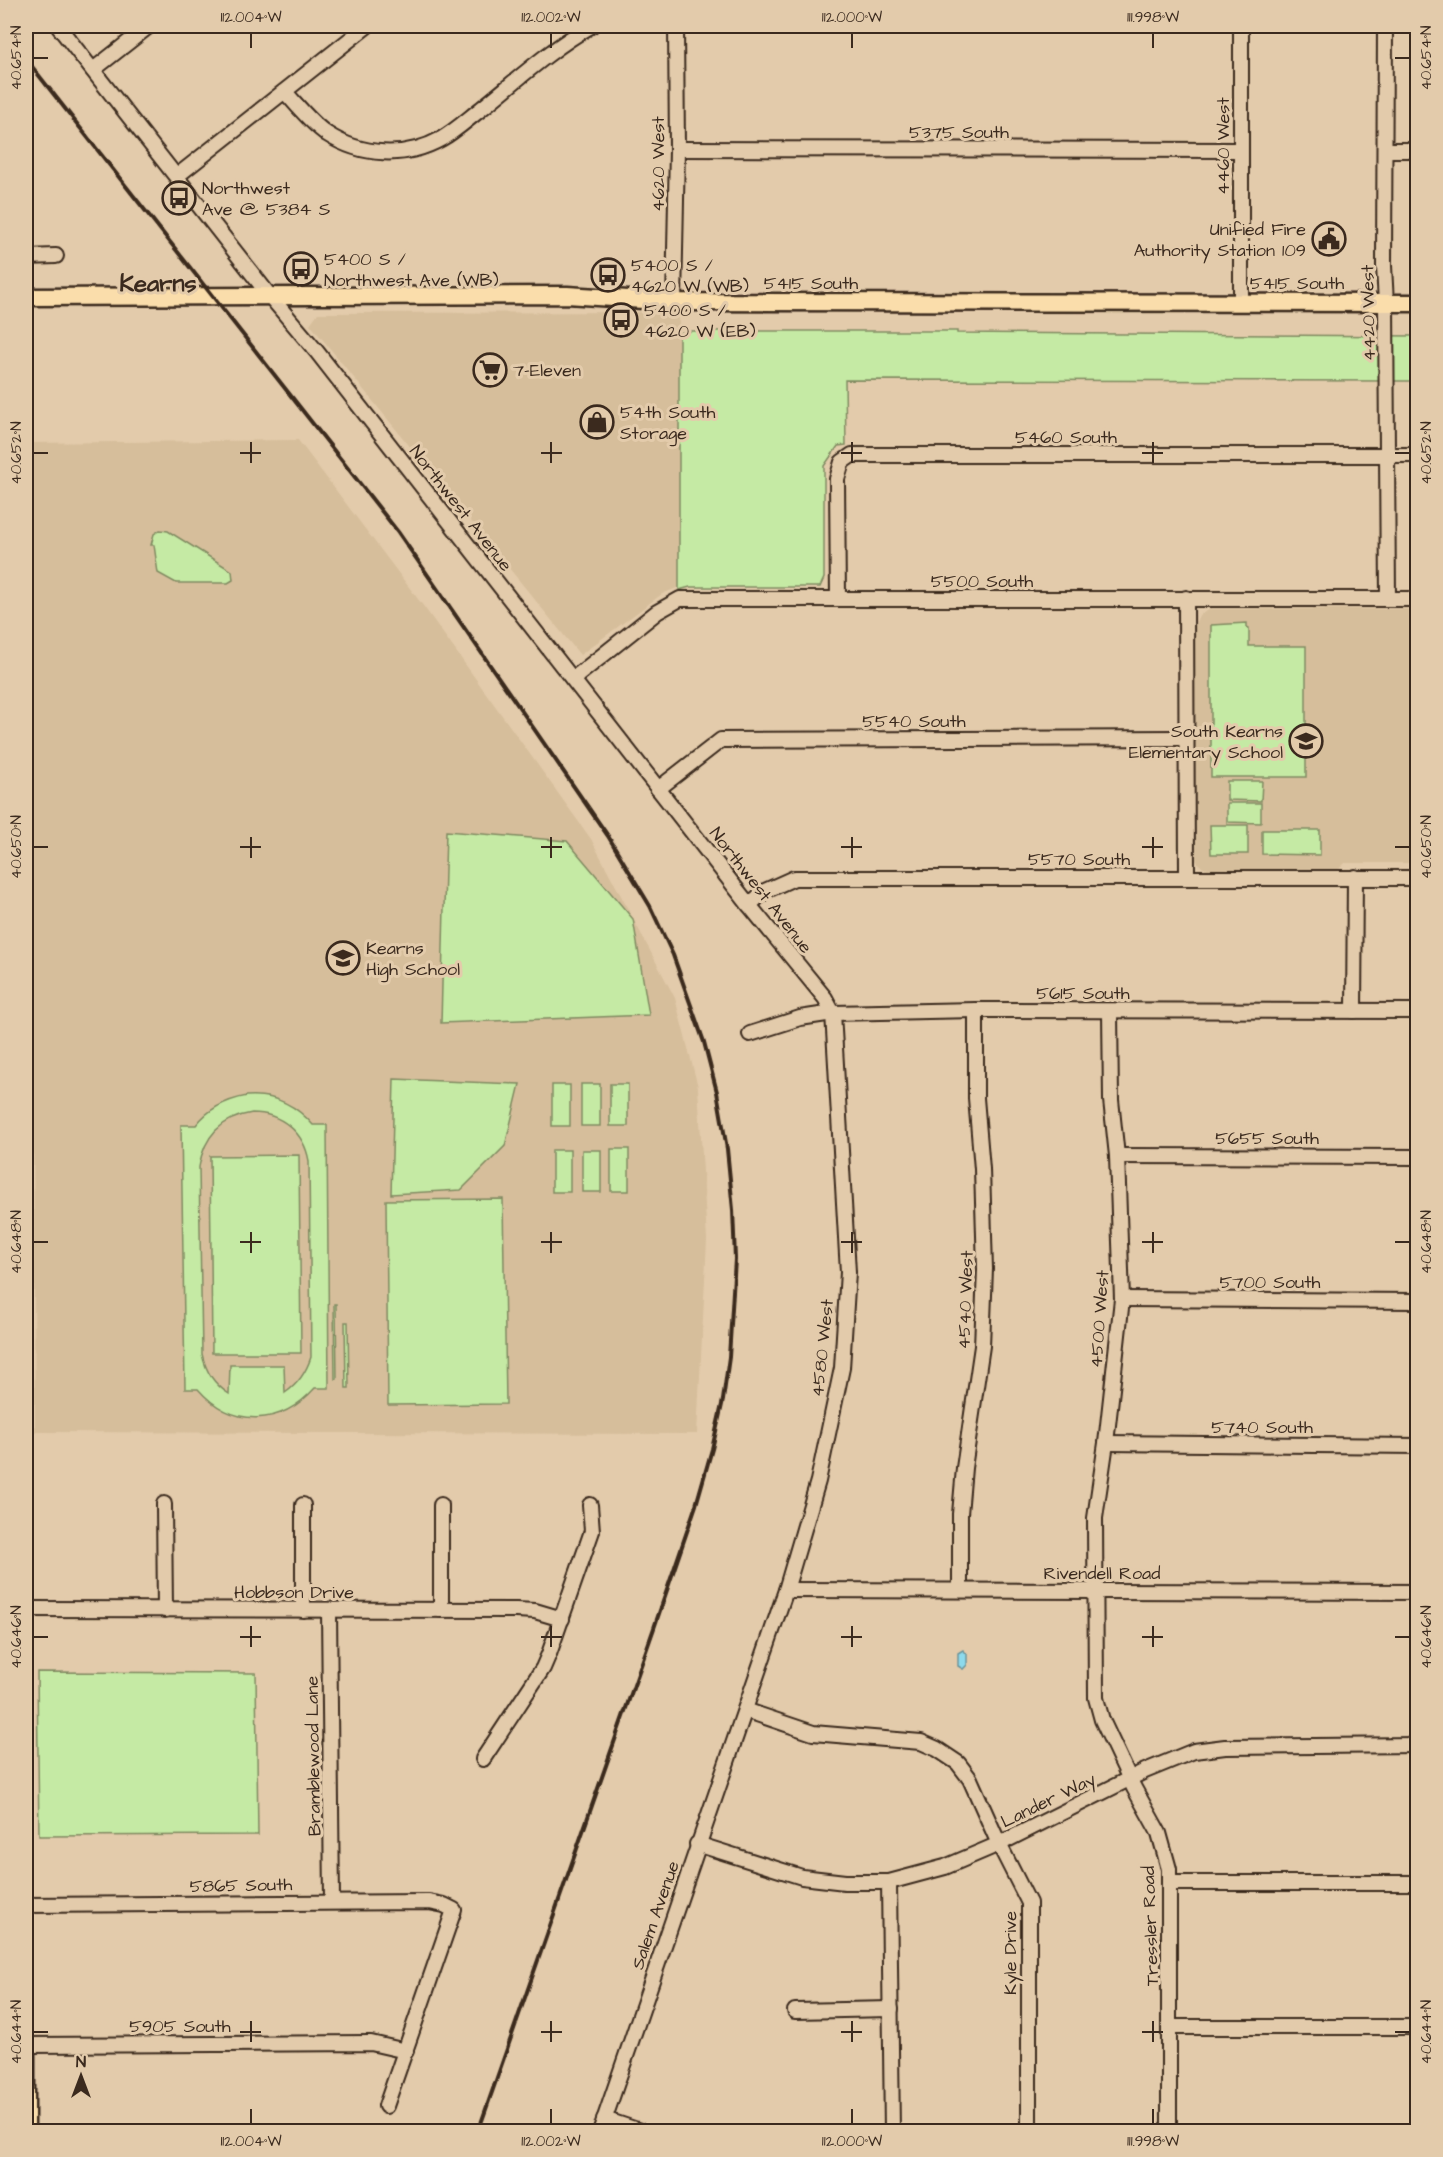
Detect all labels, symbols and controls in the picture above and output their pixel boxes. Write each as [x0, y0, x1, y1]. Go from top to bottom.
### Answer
text: 112.004°W [220, 7, 282, 28]
text: 112.002°W [521, 7, 581, 28]
text: 112.000°W [822, 7, 882, 28]
text: 111.998°W [1127, 7, 1179, 28]
text: 40.654°N [6, 26, 27, 90]
text: 40.654°N [1416, 26, 1437, 90]
street label: 4460 West [1211, 97, 1236, 195]
street label: 4620 West [646, 116, 671, 212]
street label: 5375 South [909, 120, 1009, 145]
place label: Northwest Ave @ 5384 S [202, 176, 330, 222]
bus stop icon: Northwest Ave @ 5384 S [161, 180, 197, 216]
place label: Unified Fire Authority Station 109 [1134, 217, 1306, 264]
public building icon: Unified Fire Authority Station 109 [1311, 221, 1347, 257]
place label: 5400 S / Northwest Ave (WB) [324, 247, 499, 293]
bus stop icon: 5400 S / Northwest Ave (WB) [283, 251, 319, 287]
place label: 5400 S / 4620 W (WB) [631, 253, 749, 299]
bus stop icon: 5400 S / 4620 W (WB) [590, 257, 626, 293]
street label: 4420 West [1355, 264, 1382, 361]
district label: Kearns [119, 267, 197, 301]
street label: 5415 South [764, 271, 858, 296]
street label: 5415 South [1250, 271, 1344, 296]
place label: 5400 S / 4620 W (EB) [644, 298, 756, 344]
bus stop icon: 5400 S / 4620 W (EB) [603, 302, 639, 338]
supermarket icon: 7-Eleven [472, 352, 508, 388]
place label: 7-Eleven [513, 358, 581, 383]
place label: 54th South Storage [620, 400, 716, 447]
shop icon: 54th South Storage [579, 404, 615, 440]
text: 40.652°N [6, 421, 27, 485]
text: 40.652°N [1416, 421, 1437, 485]
street label: 5460 South [1015, 425, 1117, 450]
street label: Northwest Avenue [403, 440, 518, 577]
street label: 5500 South [931, 569, 1033, 594]
street label: 5540 South [862, 709, 966, 734]
place label: South Kearns Elementary School [1129, 719, 1283, 766]
school or university icon: South Kearns Elementary School [1288, 723, 1324, 759]
text: 40.650°N [6, 815, 27, 879]
text: 40.650°N [1416, 815, 1437, 879]
street label: Northwest Avenue [703, 822, 818, 959]
street label: 5570 South [1028, 847, 1130, 872]
place label: Kearns High School [366, 936, 460, 983]
school or university icon: Kearns High School [325, 940, 361, 976]
street label: 5615 South [1036, 981, 1130, 1006]
street label: 5655 South [1215, 1126, 1319, 1151]
text: 40.648°N [6, 1210, 27, 1274]
text: 40.648°N [1416, 1210, 1437, 1274]
street label: 4540 West [951, 1249, 980, 1350]
street label: 4500 West [1084, 1269, 1115, 1369]
street label: 5700 South [1220, 1270, 1320, 1295]
street label: 4580 West [805, 1297, 840, 1398]
street label: 5740 South [1211, 1415, 1313, 1440]
street label: Rivendell Road [1044, 1561, 1160, 1586]
street label: Hobbson Drive [234, 1580, 354, 1605]
text: 40.646°N [6, 1605, 27, 1669]
text: 40.646°N [1416, 1605, 1437, 1669]
street label: Bramblewood Lane [300, 1675, 327, 1836]
street label: Lander Way [997, 1767, 1100, 1835]
street label: Salem Avenue [625, 1857, 686, 1973]
street label: Tressler Road [1136, 1866, 1165, 1986]
street label: 5865 South [189, 1872, 293, 1899]
street label: Kyle Drive [998, 1911, 1024, 1995]
text: 40.644°N [6, 2000, 27, 2064]
text: 40.644°N [1416, 2000, 1437, 2064]
street label: 5905 South [129, 2014, 231, 2039]
north arrow [51, 2046, 111, 2106]
text: N [76, 2051, 86, 2073]
text: 112.004°W [220, 2131, 282, 2152]
text: 112.002°W [521, 2131, 581, 2152]
text: 112.000°W [822, 2131, 882, 2152]
text: 111.998°W [1127, 2131, 1179, 2152]

